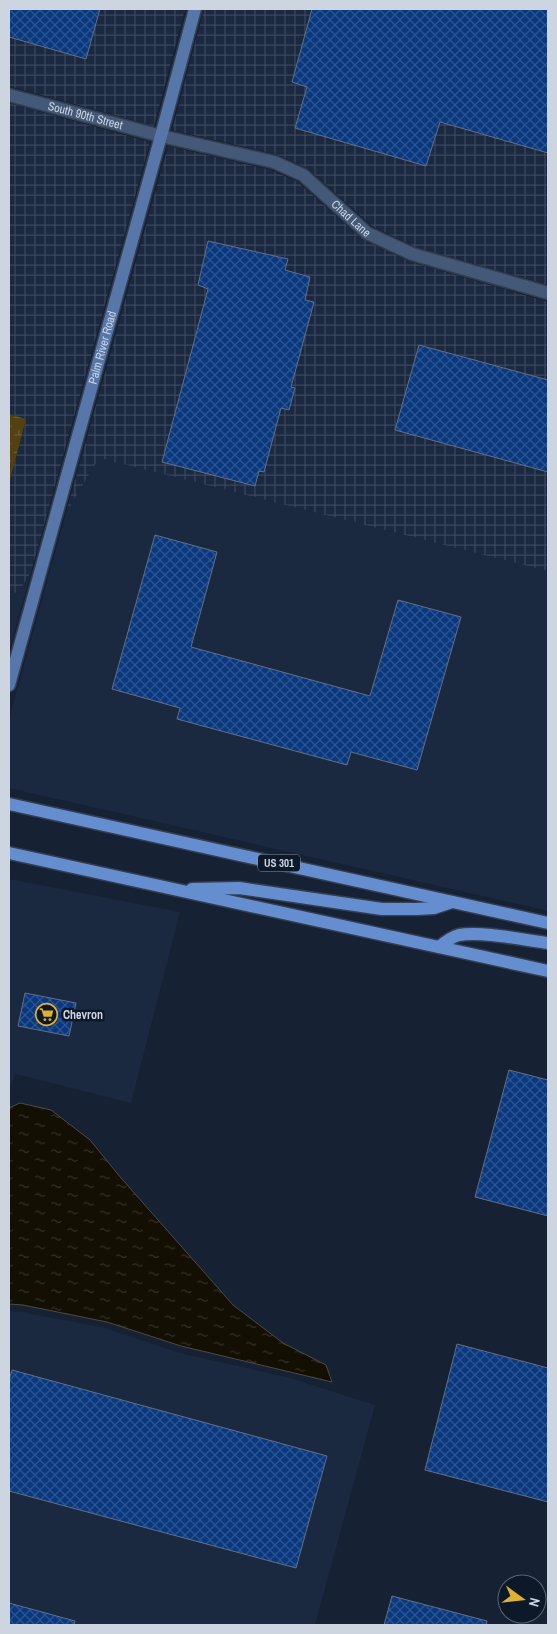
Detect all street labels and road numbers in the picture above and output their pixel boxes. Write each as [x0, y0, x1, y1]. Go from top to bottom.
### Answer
street label: South 90th Street [46, 98, 125, 133]
street label: Chad Lane [328, 196, 374, 241]
street label: Palm River Road [85, 309, 120, 386]
road number: US 301 [258, 854, 300, 871]

